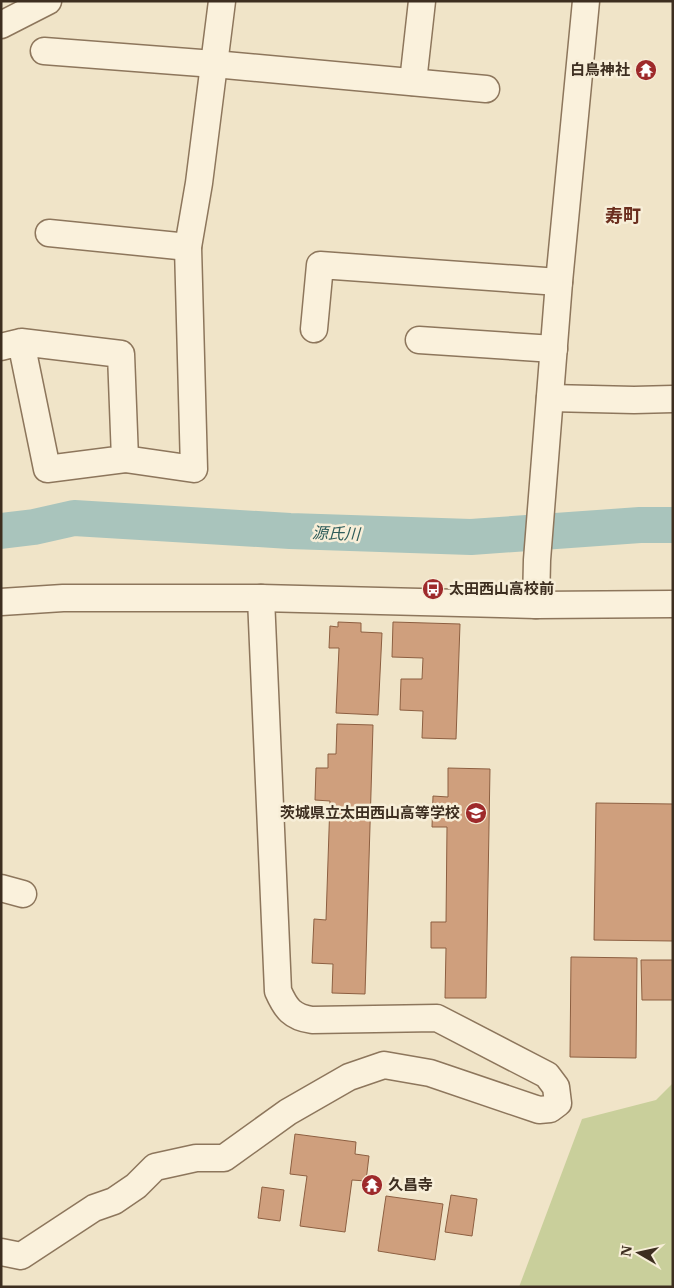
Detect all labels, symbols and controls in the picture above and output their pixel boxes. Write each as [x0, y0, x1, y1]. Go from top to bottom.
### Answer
temple icon: 白鳥神社 [634, 58, 658, 82]
place label: 白鳥神社 [570, 60, 630, 79]
district label: 寿町 [605, 204, 641, 227]
water label: 源氏川 [312, 522, 362, 544]
bus stop icon: 太田西山高校前 [421, 577, 445, 601]
place label: 太田西山高校前 [449, 579, 554, 598]
school or university icon: 茨城県立太田西山高等学校 [464, 801, 488, 825]
place label: 茨城県立太田西山高等学校 [280, 803, 460, 822]
temple icon: 久昌寺 [360, 1173, 384, 1197]
place label: 久昌寺 [388, 1175, 433, 1194]
north arrow [614, 1228, 664, 1278]
text: N [616, 1244, 636, 1258]

